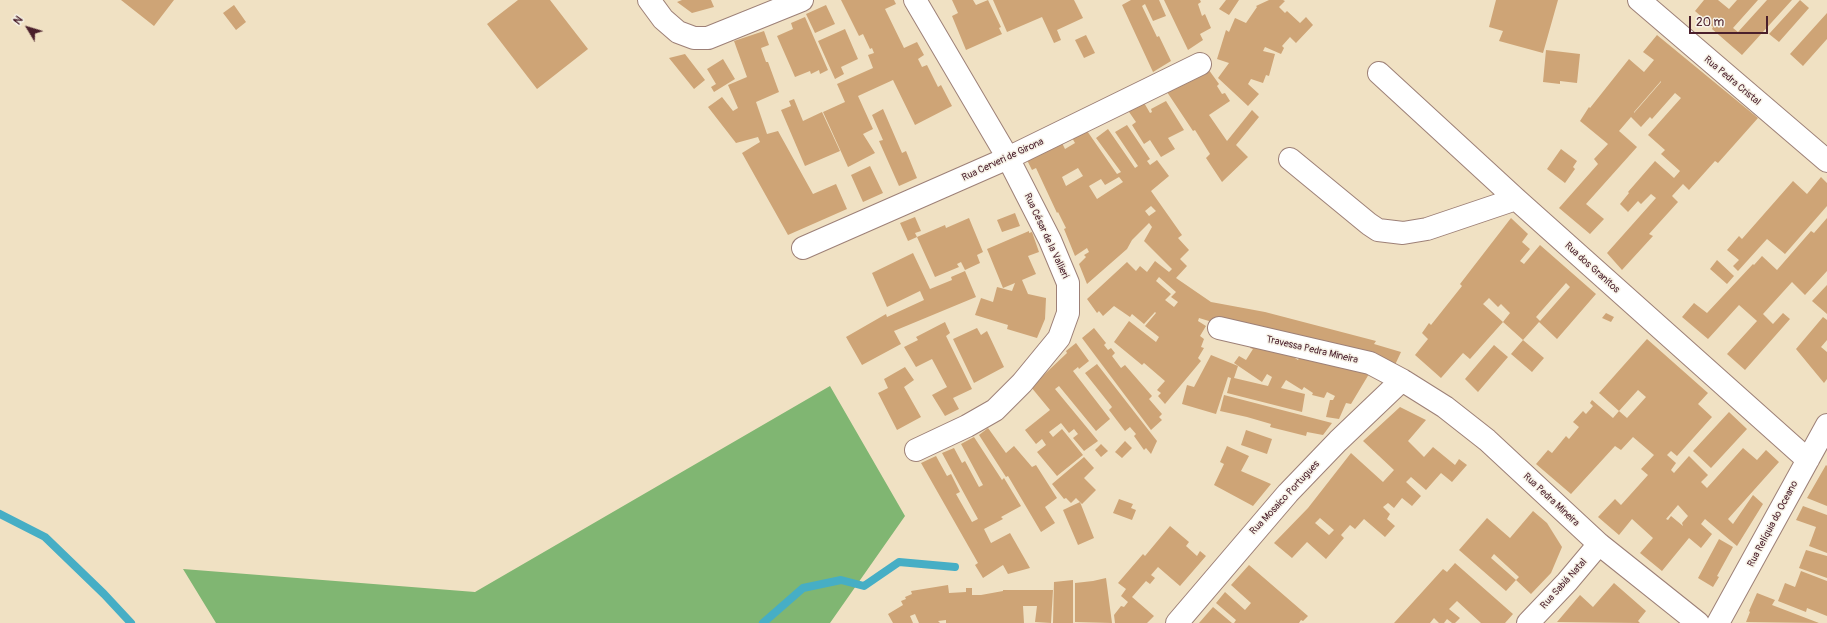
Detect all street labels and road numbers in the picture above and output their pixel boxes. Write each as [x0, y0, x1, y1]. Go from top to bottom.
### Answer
street label: Rua Pedra Cristal [1701, 54, 1763, 108]
street label: Rua Cerveri de Girona [960, 136, 1046, 184]
street label: Rua César de la Vallieri [1021, 191, 1071, 281]
street label: Rua dos Granitos [1562, 240, 1622, 296]
street label: Travessa Pedra Mineira [1265, 334, 1359, 366]
street label: Rua Mosaico Portugues [1248, 459, 1322, 537]
street label: Rua Pedra Mineira [1520, 471, 1582, 529]
street label: Rua Relíquia do Oceano [1745, 479, 1801, 569]
street label: Rua Sabiá Natal [1538, 556, 1590, 612]

